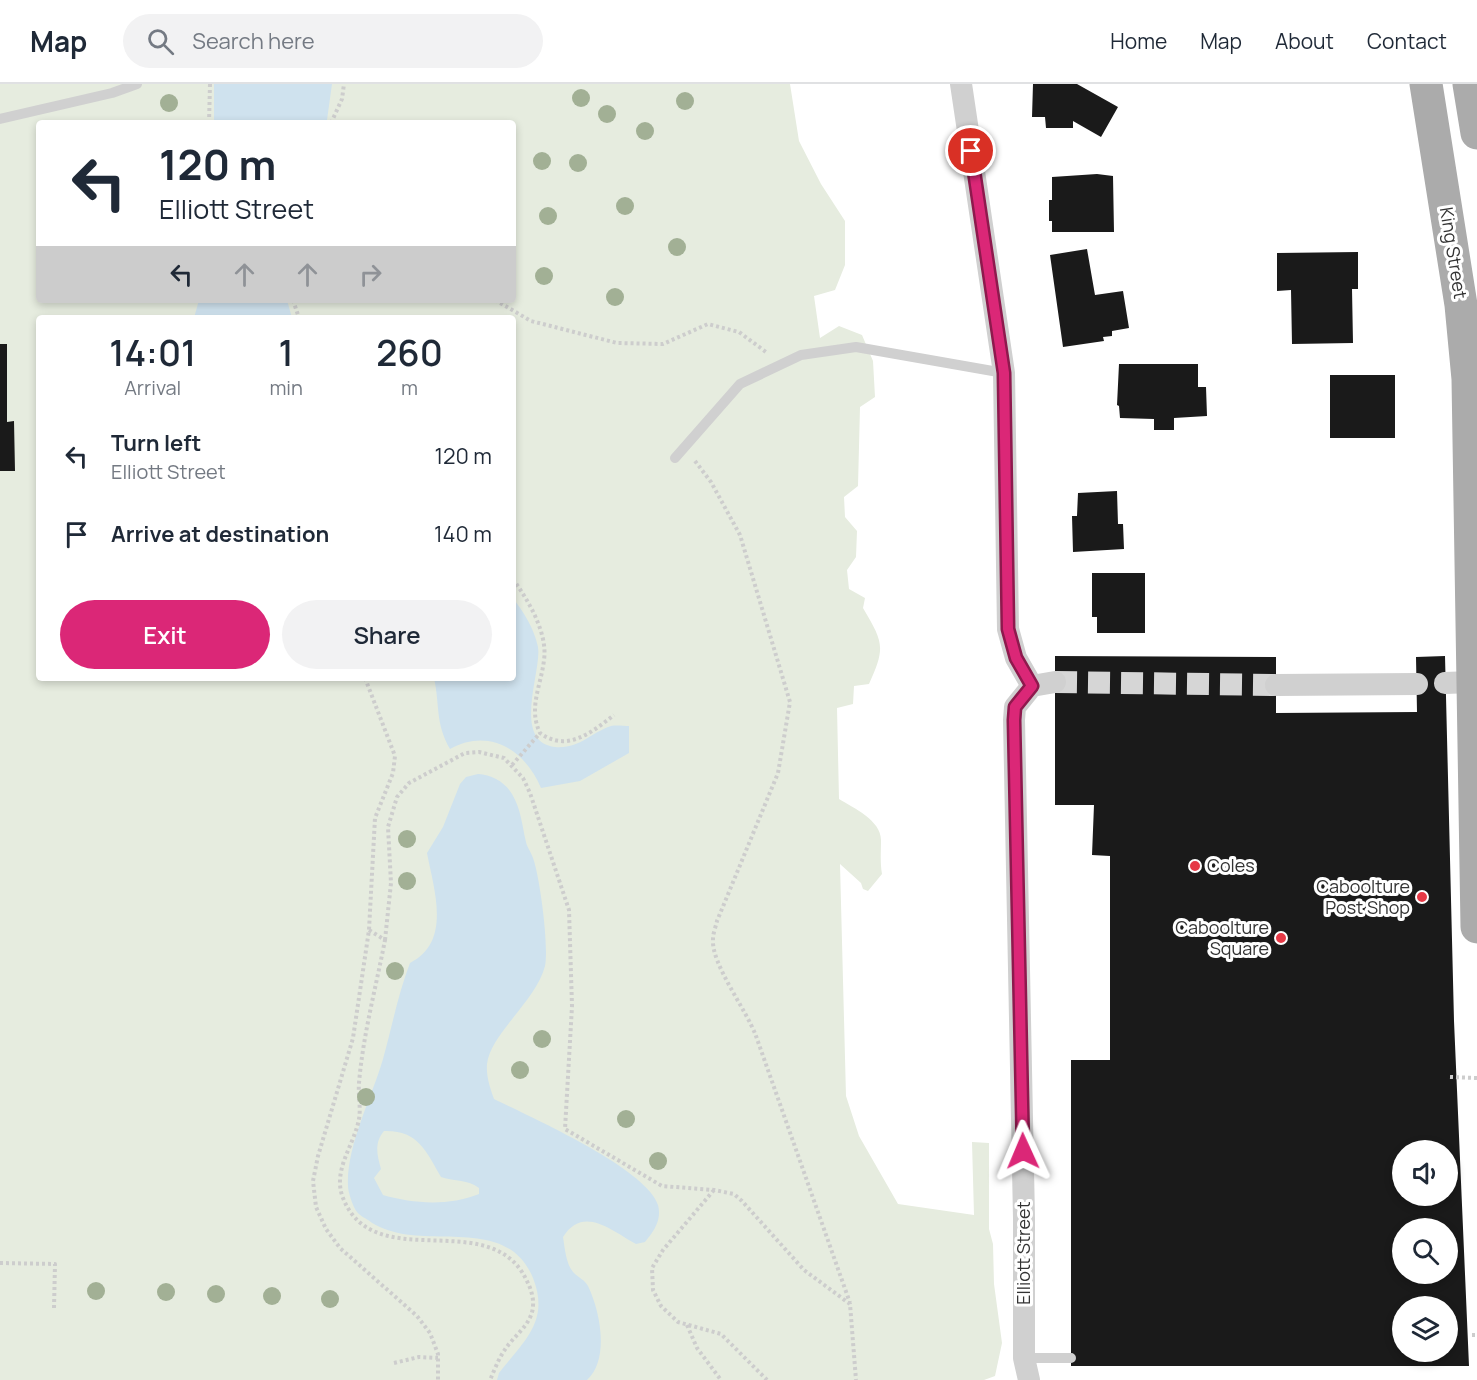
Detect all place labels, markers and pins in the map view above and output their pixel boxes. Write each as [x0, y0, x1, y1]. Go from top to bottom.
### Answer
pin [945, 125, 996, 176]
place label: Coles [1207, 853, 1255, 877]
marker: Coles [1188, 859, 1202, 873]
place label: Caboolture Post Shop [1316, 874, 1410, 919]
marker: Caboolture Post Shop [1415, 890, 1429, 904]
place label: Caboolture Square [1175, 915, 1269, 960]
marker: Caboolture Square [1274, 931, 1288, 945]

